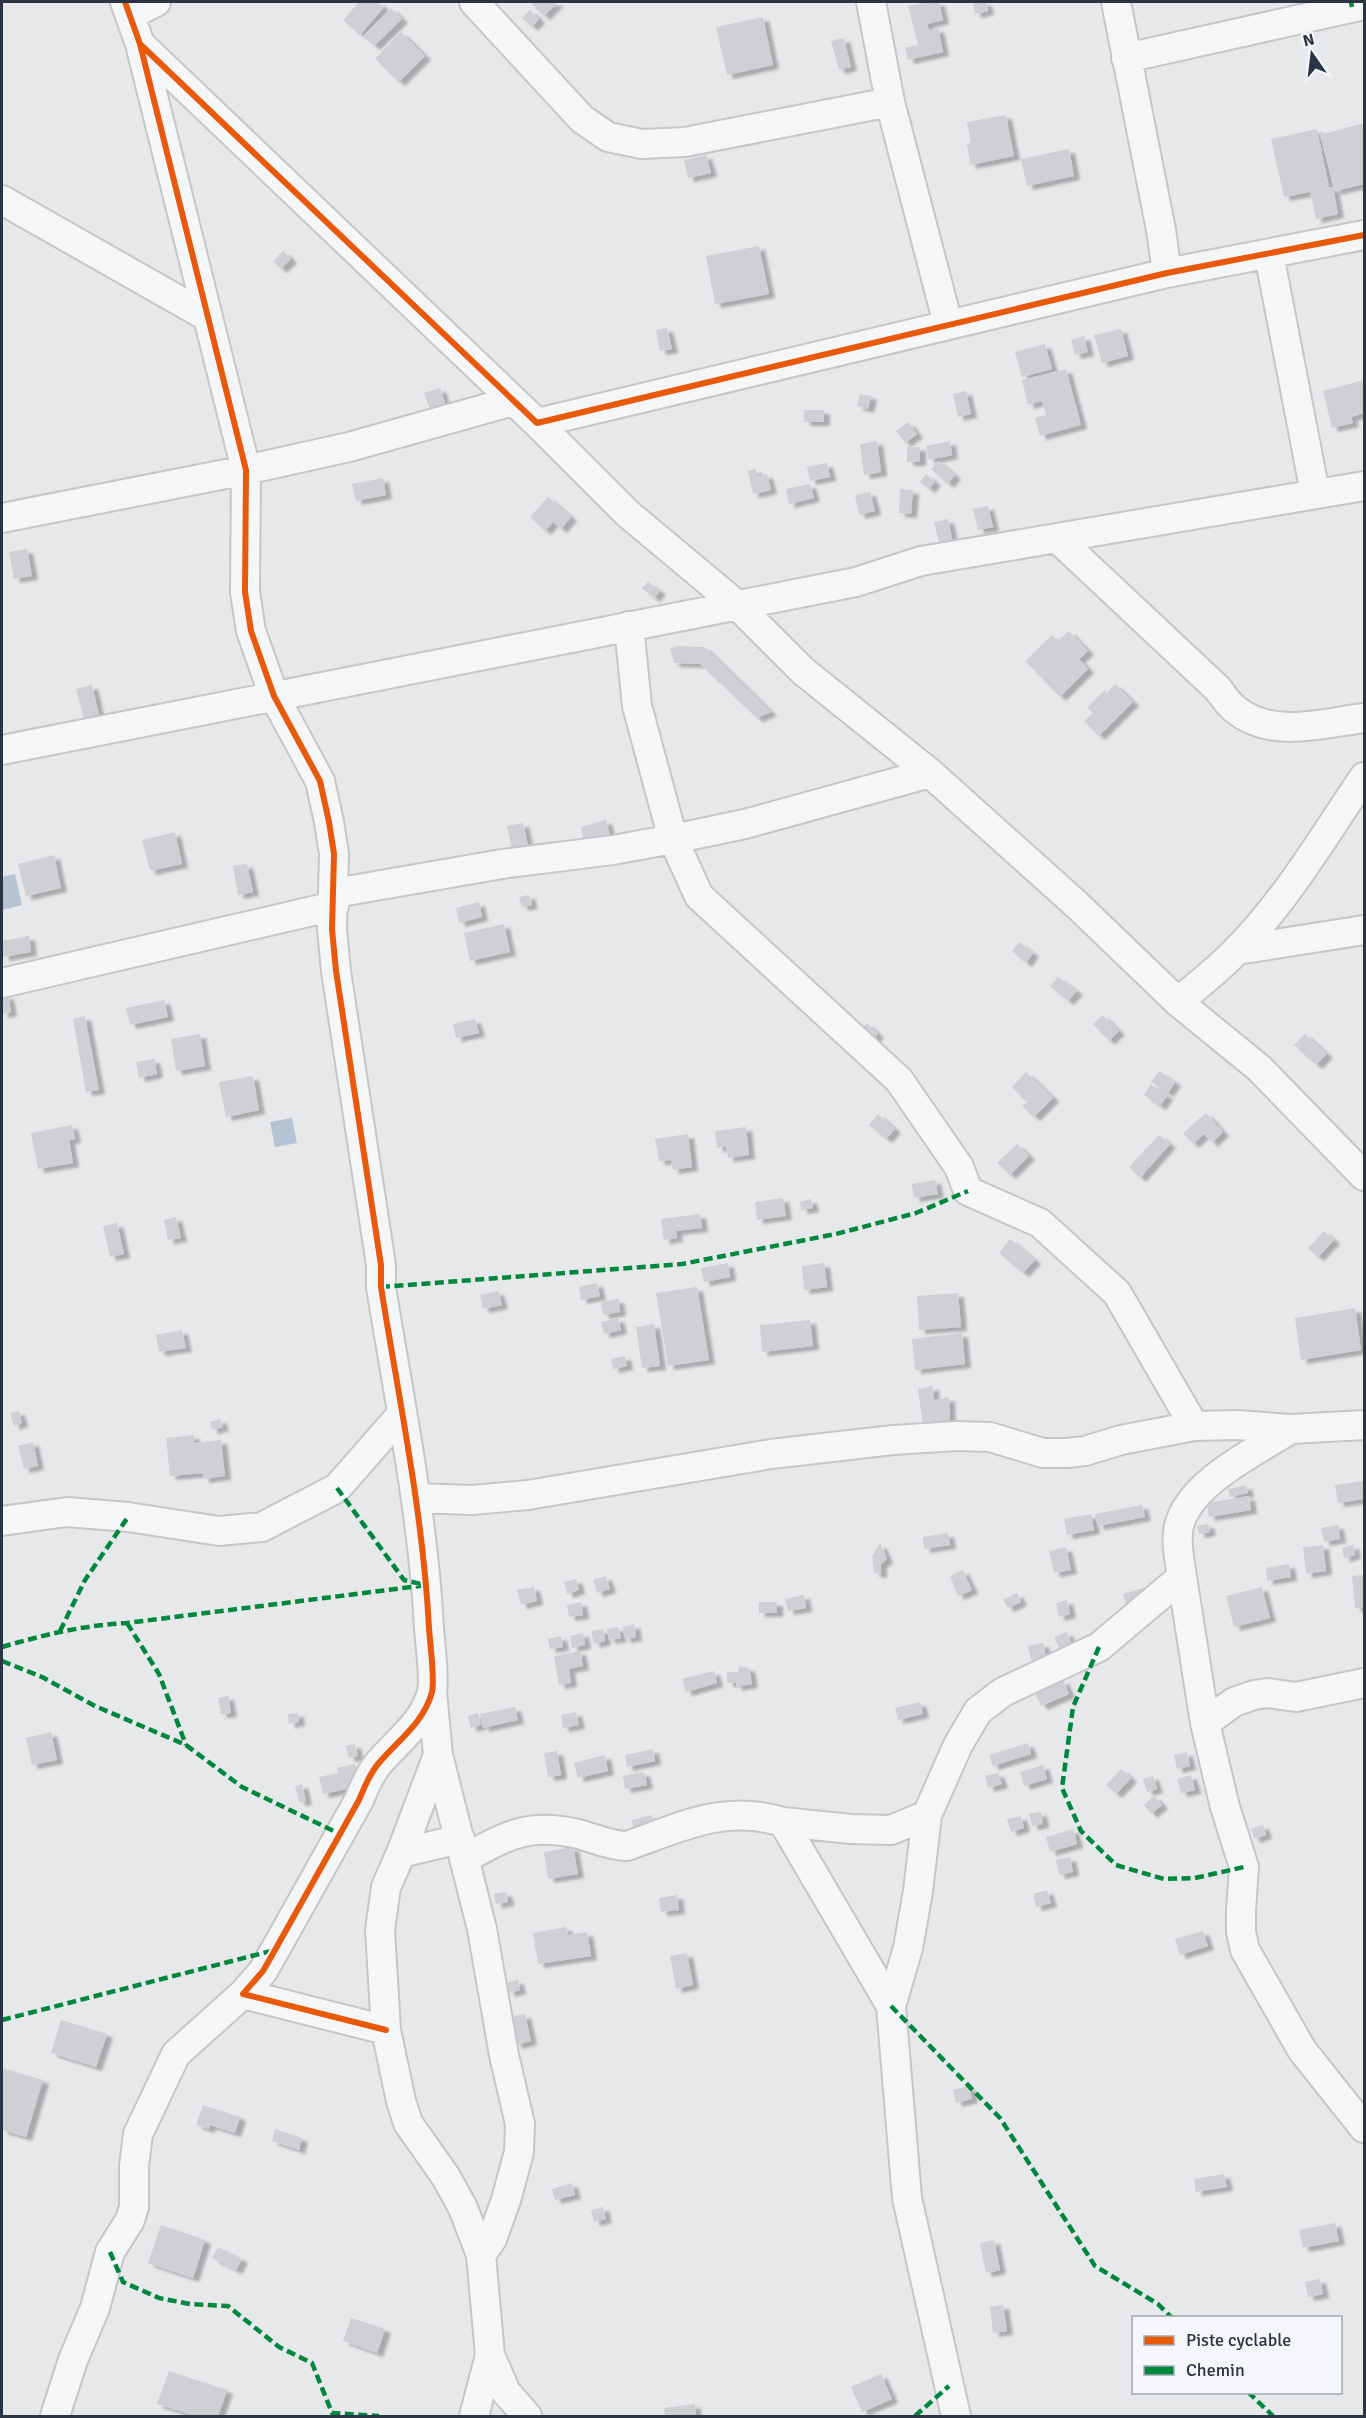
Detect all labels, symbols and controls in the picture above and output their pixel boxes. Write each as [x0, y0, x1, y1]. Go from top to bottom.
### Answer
north arrow [1282, 24, 1342, 84]
text: N [1301, 29, 1316, 51]
legend [1132, 2316, 1342, 2394]
text: Piste cyclable [1186, 2329, 1291, 2351]
text: Chemin [1186, 2359, 1245, 2381]

